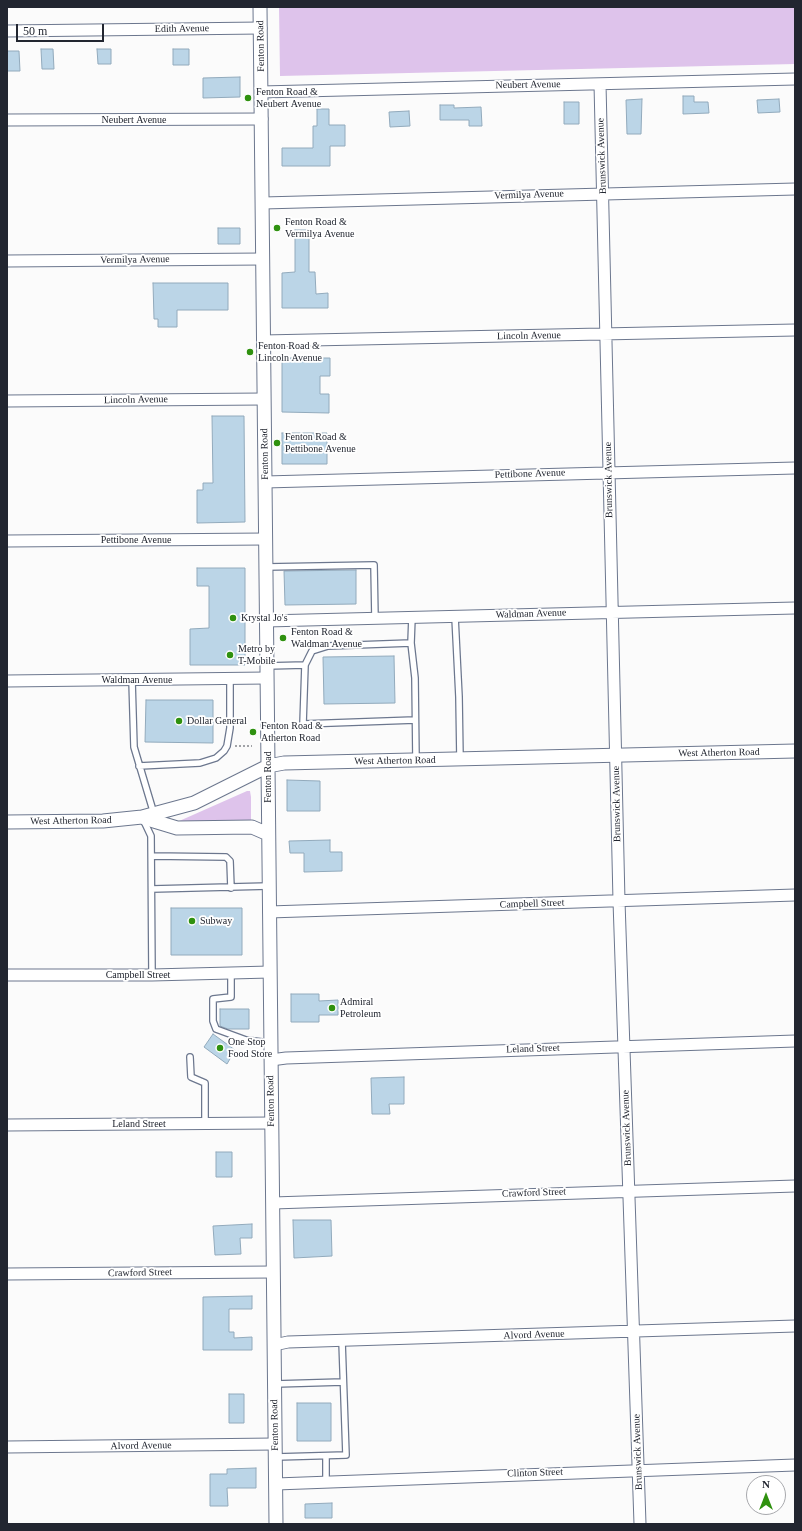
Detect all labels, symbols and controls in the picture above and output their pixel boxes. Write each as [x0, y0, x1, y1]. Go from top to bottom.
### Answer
scale bar [18, 16, 106, 42]
street label: Fenton Road [255, 20, 267, 72]
street label: Edith Avenue [155, 23, 209, 35]
text: 50 m [23, 24, 47, 38]
street label: Neubert Avenue [495, 78, 561, 92]
place label: Fenton Road & Neubert Avenue [256, 86, 321, 110]
marker: Fenton Road & Neubert Avenue [243, 93, 253, 103]
street label: Neubert Avenue [101, 114, 167, 126]
street label: Brunswick Avenue [595, 118, 609, 194]
street label: Vermilya Avenue [494, 188, 564, 202]
place label: Fenton Road & Vermilya Avenue [285, 216, 355, 240]
marker: Fenton Road & Vermilya Avenue [272, 223, 282, 233]
street label: Vermilya Avenue [100, 253, 170, 267]
street label: Lincoln Avenue [497, 329, 561, 343]
place label: Fenton Road & Lincoln Avenue [258, 340, 322, 364]
marker: Fenton Road & Lincoln Avenue [245, 347, 255, 357]
street label: Lincoln Avenue [104, 393, 168, 407]
street label: Fenton Road [259, 428, 271, 480]
place label: Fenton Road & Pettibone Avenue [285, 431, 356, 454]
marker: Fenton Road & Pettibone Avenue [272, 438, 282, 448]
street label: Brunswick Avenue [602, 442, 616, 518]
street label: Pettibone Avenue [494, 467, 566, 481]
street label: Pettibone Avenue [101, 534, 171, 546]
street label: Waldman Avenue [495, 607, 567, 621]
place label: Krystal Jo's [241, 612, 288, 624]
marker: Krystal Jo's [228, 613, 238, 623]
place label: Fenton Road & Waldman Avenue [291, 626, 362, 650]
marker: Fenton Road & Waldman Avenue [278, 633, 288, 643]
place label: Metro by T-Mobile [238, 643, 275, 666]
marker: Metro by T-Mobile [225, 650, 235, 660]
street label: Waldman Avenue [102, 674, 172, 686]
place label: Dollar General [187, 715, 247, 727]
marker: Dollar General [174, 716, 184, 726]
place label: Fenton Road & Atherton Road [261, 720, 323, 744]
marker: Fenton Road & Atherton Road [248, 727, 258, 737]
street label: West Atherton Road [678, 746, 760, 760]
street label: Fenton Road [262, 751, 274, 803]
street label: West Atherton Road [354, 754, 436, 768]
street label: Brunswick Avenue [610, 766, 624, 842]
street label: West Atherton Road [30, 814, 112, 828]
street label: Campbell Street [499, 897, 565, 911]
place label: Subway [200, 915, 232, 927]
marker: Subway [187, 916, 197, 926]
street label: Campbell Street [106, 969, 170, 981]
place label: Admiral Petroleum [340, 996, 381, 1020]
marker: Admiral Petroleum [327, 1003, 337, 1013]
place label: One Stop Food Store [228, 1036, 272, 1060]
street label: Leland Street [506, 1042, 560, 1056]
marker: One Stop Food Store [215, 1043, 225, 1053]
street label: Fenton Road [265, 1075, 277, 1127]
street label: Brunswick Avenue [620, 1090, 634, 1166]
street label: Leland Street [112, 1118, 166, 1130]
street label: Crawford Street [502, 1186, 566, 1200]
street label: Crawford Street [108, 1266, 172, 1280]
street label: Alvord Avenue [503, 1328, 565, 1342]
street label: Fenton Road [269, 1399, 281, 1451]
street label: Brunswick Avenue [631, 1414, 645, 1490]
street label: Alvord Avenue [110, 1439, 172, 1453]
street label: Clinton Street [507, 1466, 563, 1480]
north arrow [746, 1475, 786, 1515]
text: N [762, 1478, 770, 1490]

